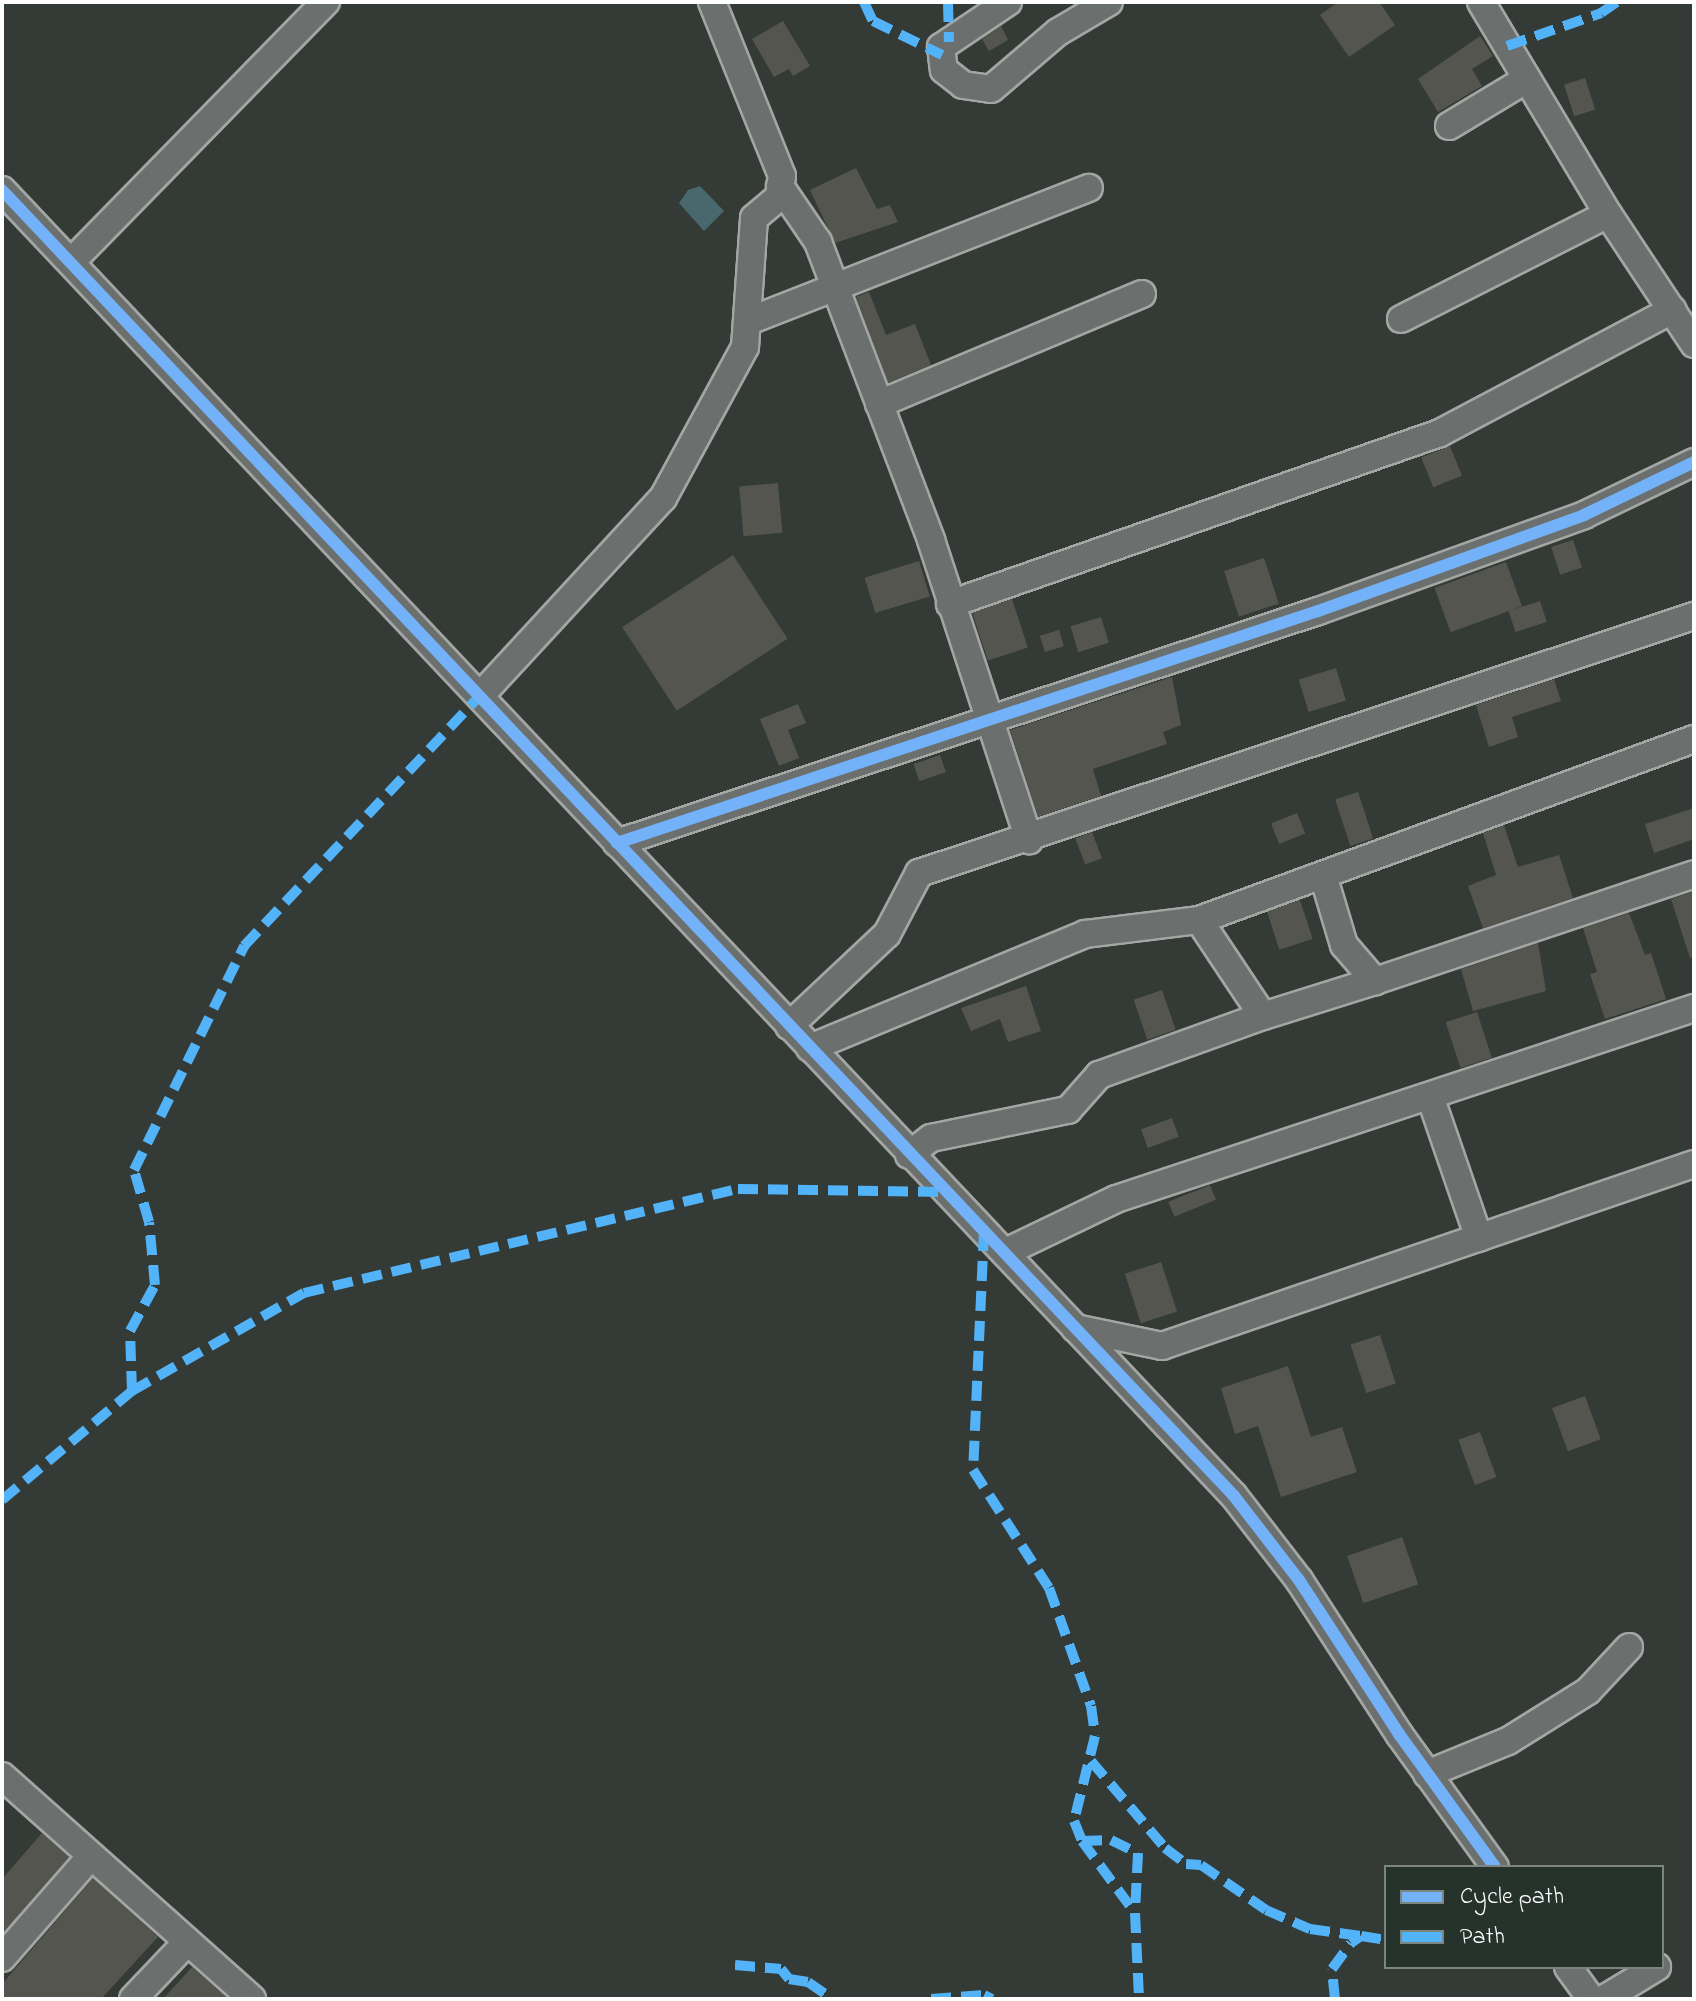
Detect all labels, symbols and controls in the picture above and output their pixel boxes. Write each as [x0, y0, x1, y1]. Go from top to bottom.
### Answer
legend [1384, 1865, 1664, 1969]
text: Cycle path [1460, 1880, 1564, 1915]
text: Path [1460, 1920, 1505, 1955]

